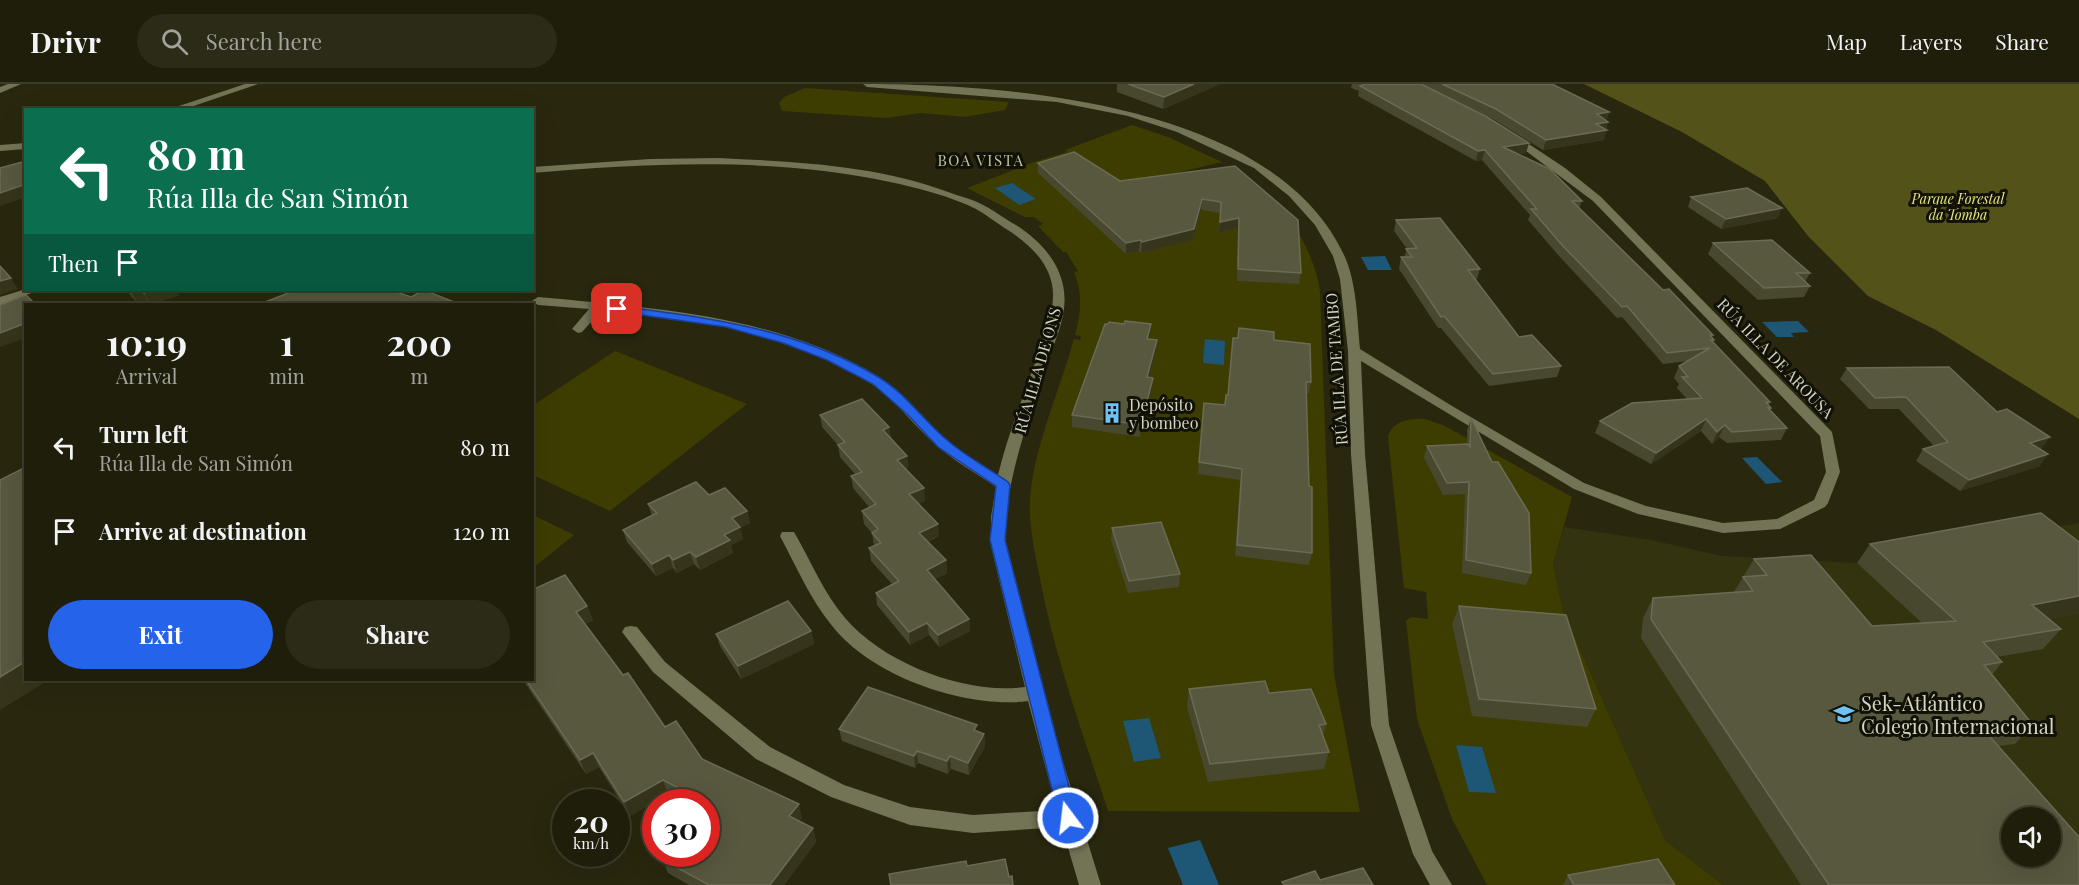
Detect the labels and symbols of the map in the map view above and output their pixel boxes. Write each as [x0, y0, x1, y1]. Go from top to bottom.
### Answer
district label: BOA VISTA [937, 150, 1025, 170]
park label: Parque Forestal da Tomba [1911, 189, 2006, 224]
pin [591, 283, 642, 334]
street label: RÚA ILLA DE TAMBO [1320, 292, 1352, 446]
street label: RÚA ILLA DE AROUSA [1713, 293, 1839, 423]
street label: RÚA ILLA DE ONS [1009, 305, 1065, 435]
place label: Depósito y bombeo [1128, 394, 1199, 433]
building icon: Depósito y bombeo [1100, 401, 1124, 425]
place label: Sek-Atlántico Colegio Internacional [1861, 689, 2055, 739]
school or university icon: Sek-Atlántico Colegio Internacional [1832, 702, 1856, 726]
position arrow [1036, 786, 1100, 850]
speed limit sign: 30 [642, 789, 720, 867]

